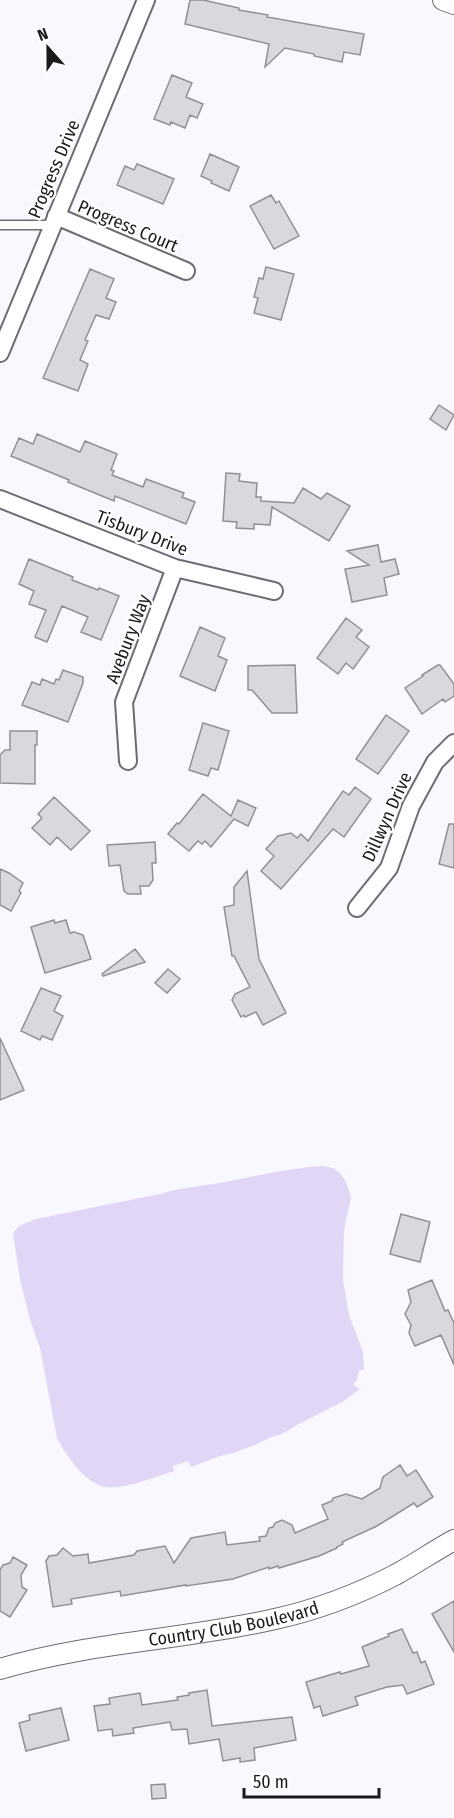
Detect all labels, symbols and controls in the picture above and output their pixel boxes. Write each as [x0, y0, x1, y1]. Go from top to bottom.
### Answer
north arrow [18, 18, 78, 78]
text: N [35, 24, 51, 45]
street label: Progress Drive [23, 116, 85, 222]
street label: Progress Court [75, 195, 182, 257]
street label: Tisbury Drive [93, 505, 191, 561]
street label: Avebury Way [101, 591, 155, 687]
street label: Dillwyn Drive [357, 769, 417, 865]
street label: Country Club Boulevard [147, 1597, 321, 1651]
scale bar [244, 1761, 379, 1799]
text: 50 m [253, 1771, 289, 1793]

